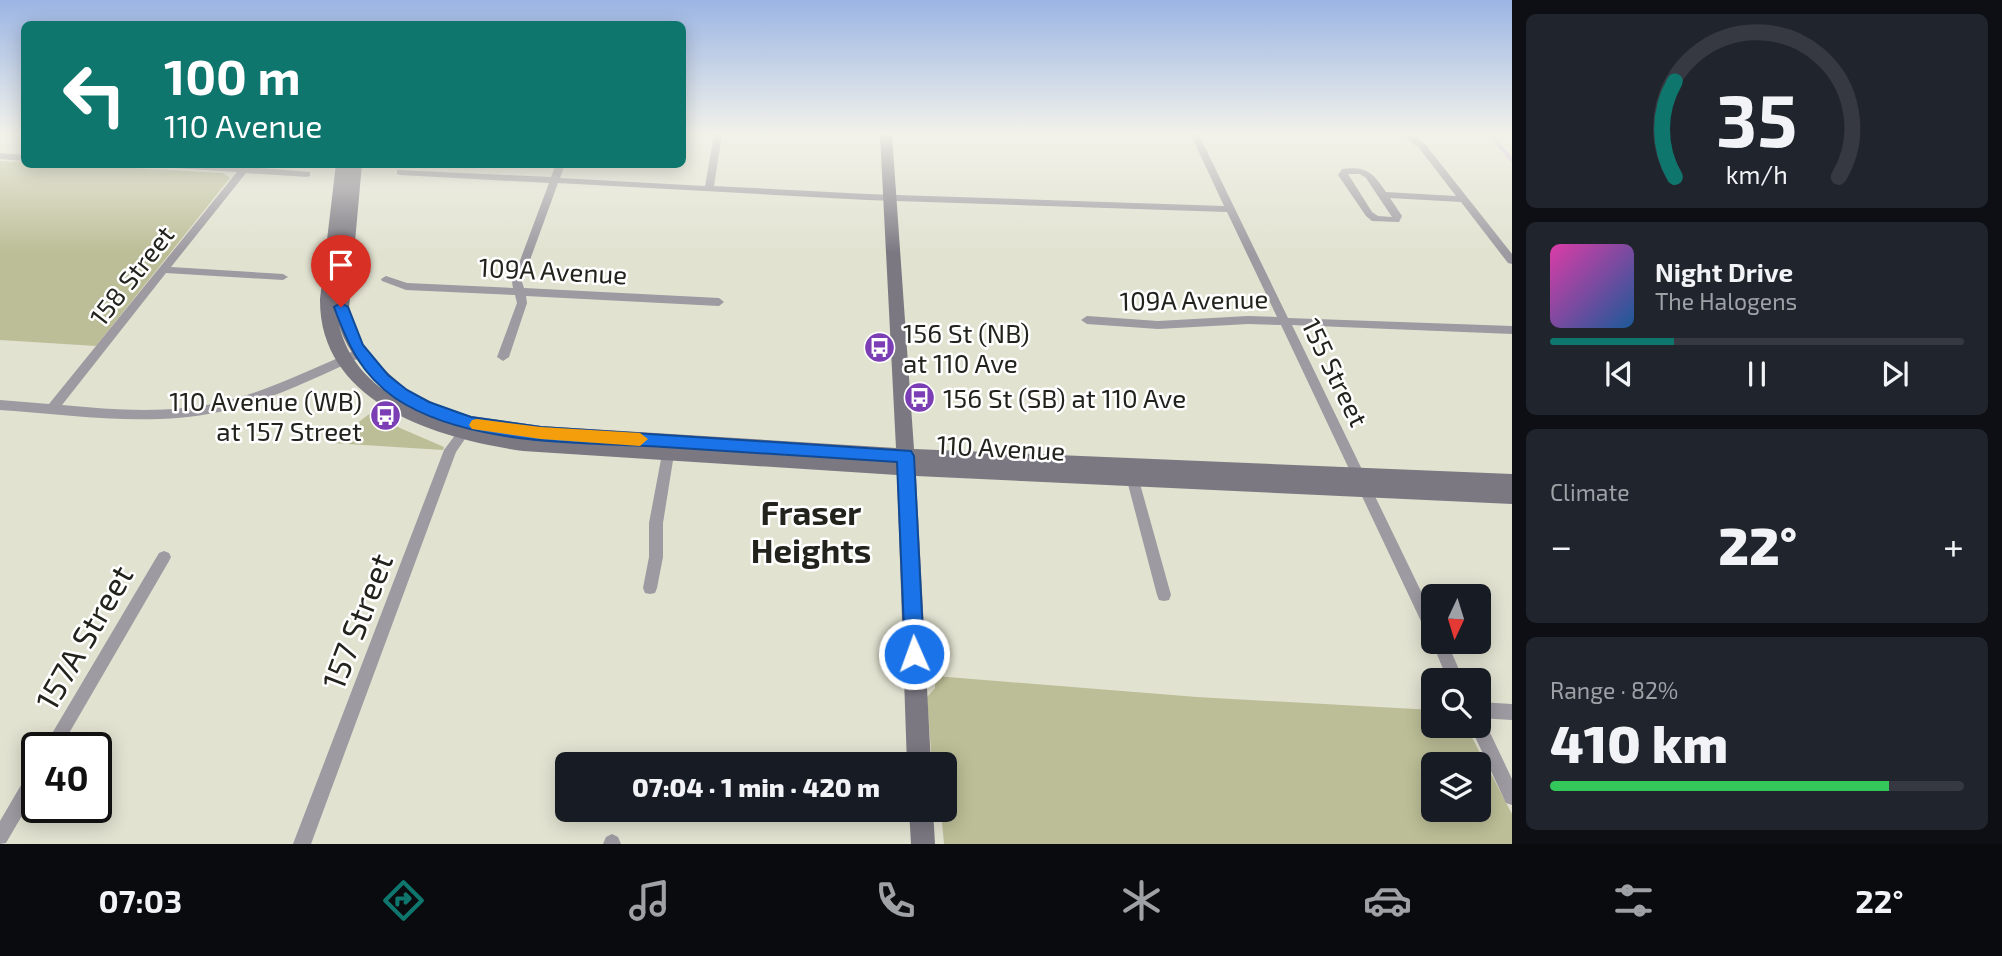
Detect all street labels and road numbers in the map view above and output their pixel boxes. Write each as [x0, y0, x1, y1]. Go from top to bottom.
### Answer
street label: 158 Street [82, 219, 180, 331]
street label: 109A Avenue [478, 251, 628, 289]
street label: 109A Avenue [1119, 282, 1269, 316]
street label: 155 Street [1297, 313, 1375, 431]
street label: 110 Avenue [936, 428, 1066, 466]
street label: 157 Street [313, 548, 399, 694]
street label: 157A Street [26, 558, 140, 716]

